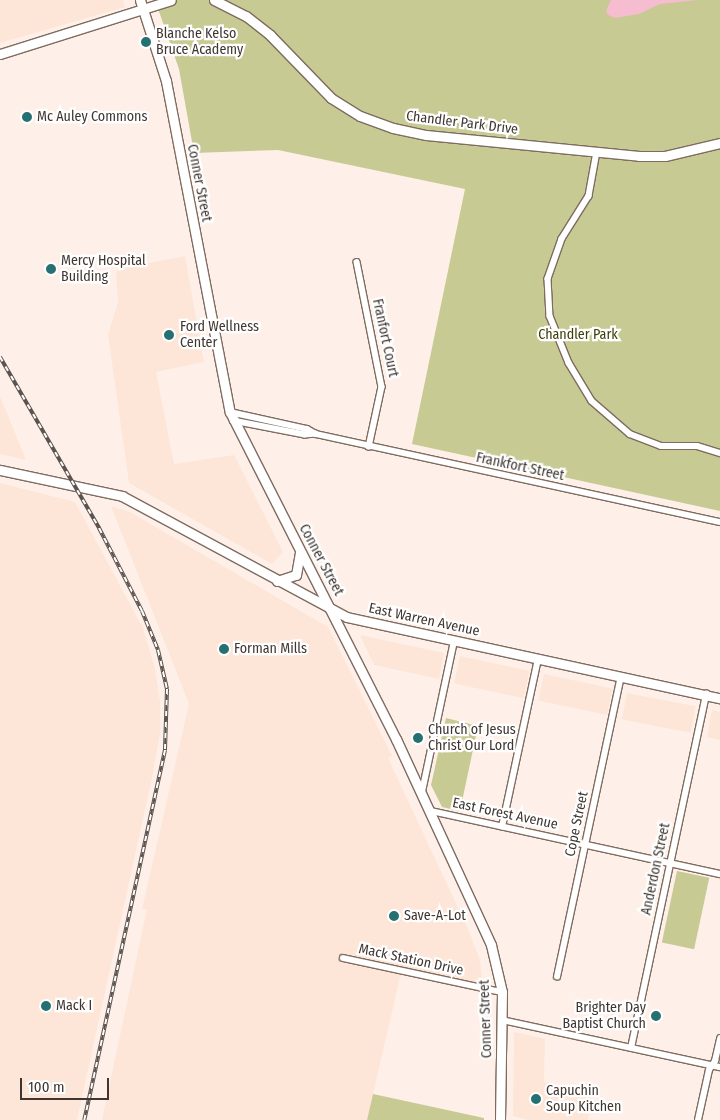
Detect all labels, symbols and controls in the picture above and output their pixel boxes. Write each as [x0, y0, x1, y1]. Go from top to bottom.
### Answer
place label: Blanche Kelso Bruce Academy [156, 26, 243, 58]
marker: Blanche Kelso Bruce Academy [140, 36, 152, 48]
street label: Chandler Park Drive [405, 108, 519, 138]
place label: Mc Auley Commons [37, 109, 147, 125]
marker: Mc Auley Commons [21, 111, 33, 123]
street label: Conner Street [183, 143, 215, 223]
place label: Mercy Hospital Building [61, 253, 146, 286]
marker: Mercy Hospital Building [45, 263, 57, 275]
street label: Franfort Court [369, 297, 401, 379]
place label: Ford Wellness Center [180, 319, 259, 352]
park label: Chandler Park [538, 327, 618, 343]
marker: Ford Wellness Center [162, 328, 176, 342]
street label: Frankfort Street [474, 449, 566, 485]
street label: Conner Street [295, 521, 347, 599]
street label: East Warren Avenue [367, 600, 481, 640]
place label: Forman Mills [234, 641, 307, 657]
marker: Forman Mills [218, 643, 230, 655]
place label: Church of Jesus Christ Our Lord [428, 722, 516, 754]
marker: Church of Jesus Christ Our Lord [412, 732, 424, 744]
street label: Cope Street [562, 790, 592, 858]
street label: East Forest Avenue [451, 795, 559, 833]
street label: Anderdon Street [638, 821, 674, 917]
place label: Save-A-Lot [404, 908, 466, 924]
marker: Save-A-Lot [388, 910, 400, 922]
street label: Mack Station Drive [357, 941, 465, 979]
street label: Conner Street [476, 979, 496, 1059]
place label: Mack I [56, 998, 92, 1014]
marker: Mack I [40, 1000, 52, 1012]
place label: Brighter Day Baptist Church [563, 1000, 646, 1032]
marker: Brighter Day Baptist Church [650, 1010, 662, 1022]
scale bar [22, 1068, 111, 1100]
text: 100 m [28, 1078, 65, 1096]
place label: Capuchin Soup Kitchen [546, 1083, 621, 1116]
marker: Capuchin Soup Kitchen [530, 1093, 542, 1105]

